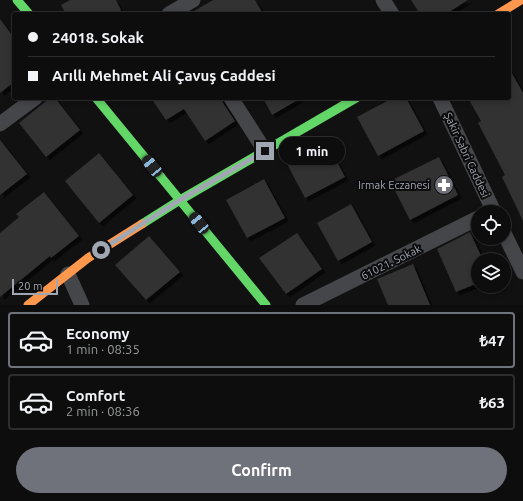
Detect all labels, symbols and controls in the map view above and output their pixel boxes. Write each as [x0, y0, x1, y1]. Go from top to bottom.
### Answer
text: 24018. Sokak [52, 29, 144, 46]
text: Arıllı Mehmet Ali Çavuş Caddesi [52, 67, 276, 84]
street label: Şakir Sabri Caddesi [442, 111, 492, 199]
callout: 1 min [279, 137, 345, 165]
route end [256, 142, 274, 160]
text: 1 min [296, 144, 328, 158]
car [140, 153, 164, 179]
pharmacy icon: Irmak Eczanesi [433, 174, 455, 196]
place label: Irmak Eczanesi [358, 179, 430, 191]
map controls [471, 205, 511, 293]
button: locate [471, 205, 511, 245]
car [187, 210, 211, 236]
route start [92, 241, 110, 259]
street label: 61021. Sokak [359, 242, 423, 282]
button: layers [471, 253, 511, 293]
scale bar [12, 277, 58, 296]
text: 20 m [18, 280, 42, 292]
icon: car [18, 322, 54, 358]
text: Economy [66, 325, 130, 342]
text: ₺47 [479, 332, 505, 349]
text: 1 min · 08:35 [66, 342, 140, 356]
icon: car [18, 384, 54, 420]
text: Comfort [66, 387, 125, 404]
text: ₺63 [479, 394, 505, 411]
text: 2 min · 08:36 [66, 404, 140, 418]
button: Confirm [16, 447, 507, 493]

